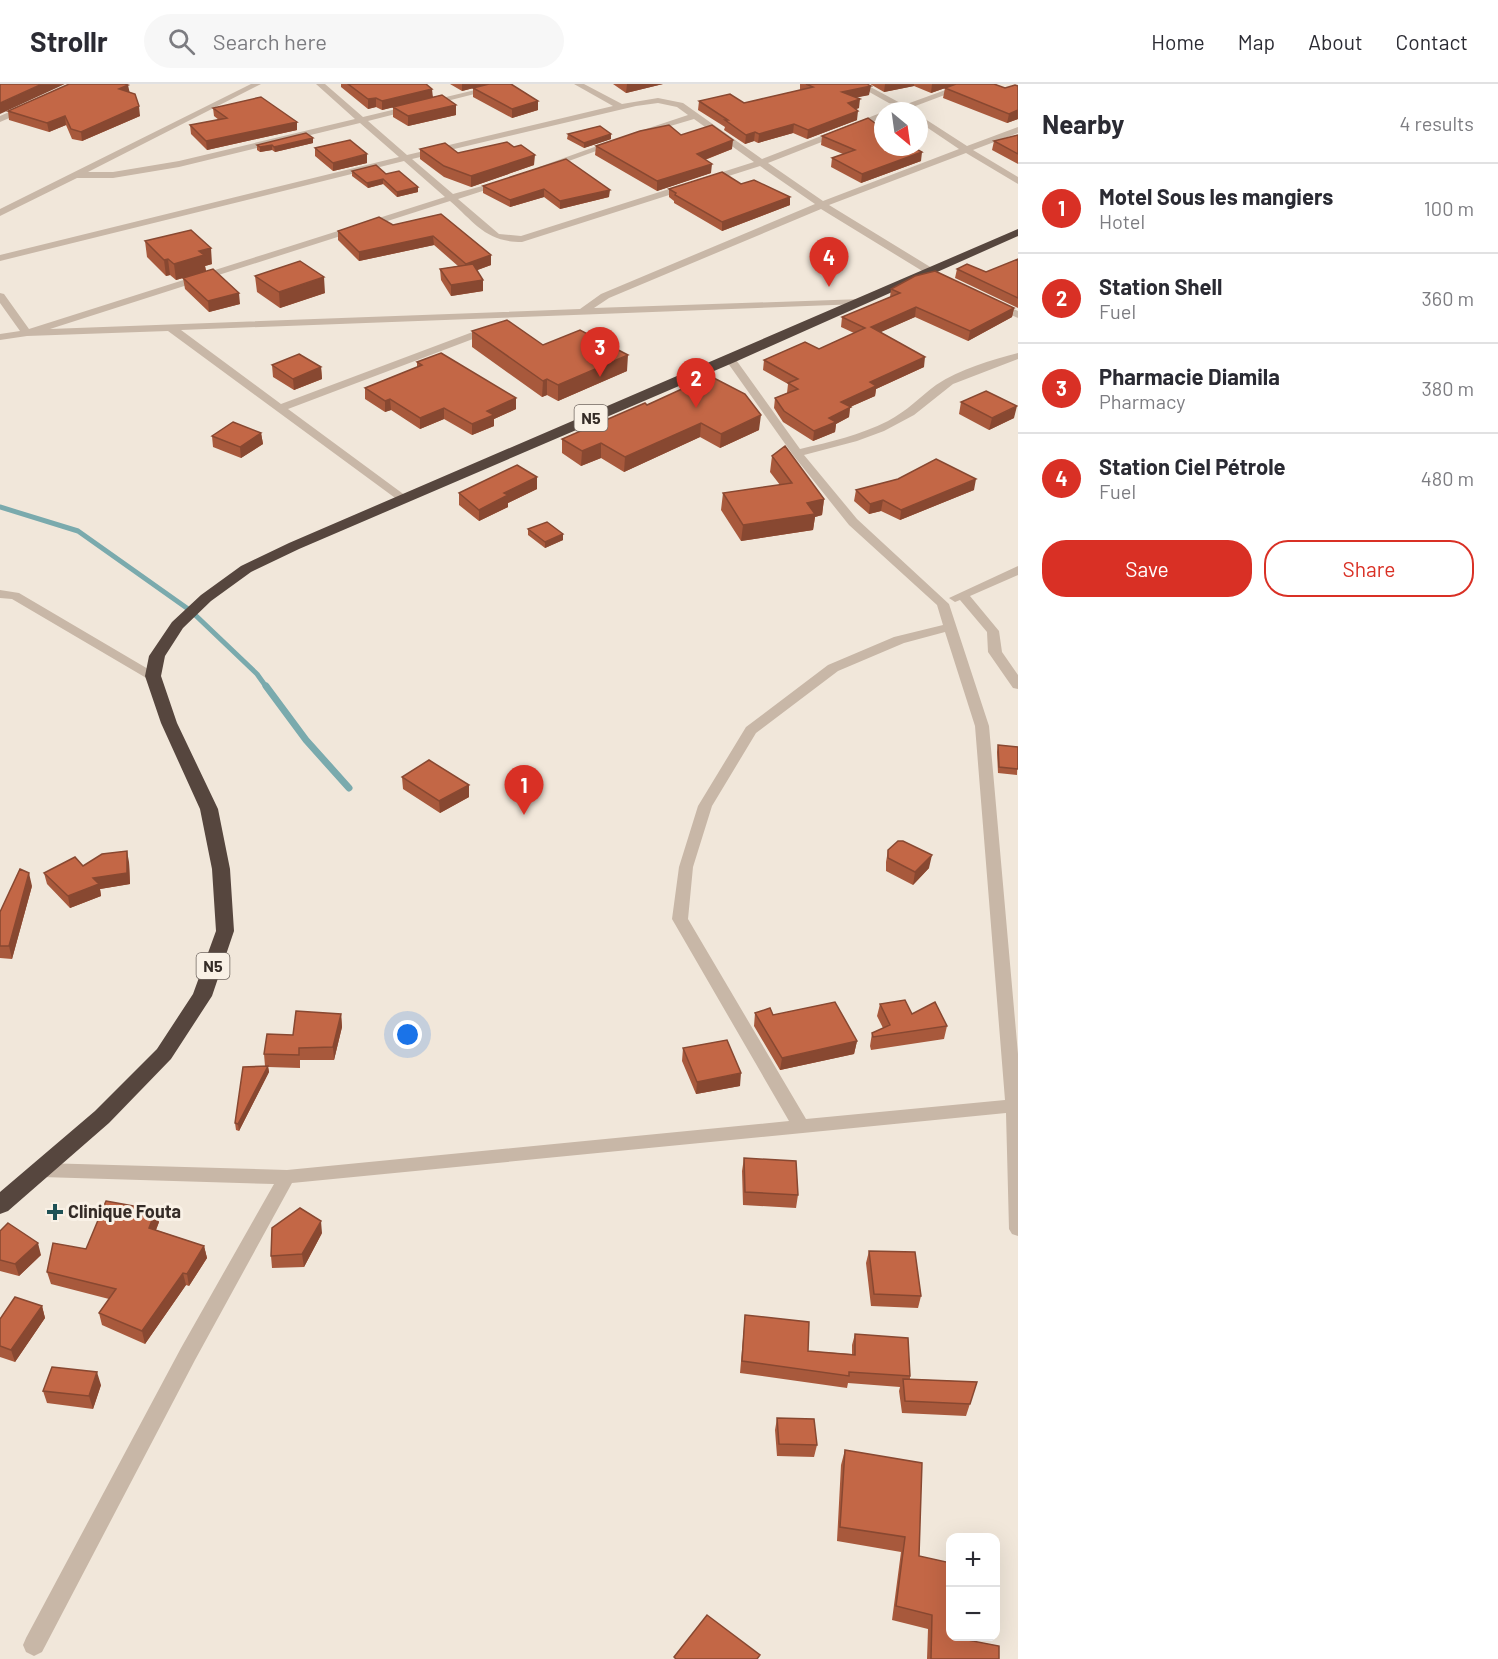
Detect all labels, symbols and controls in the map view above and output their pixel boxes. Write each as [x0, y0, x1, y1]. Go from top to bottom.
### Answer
search box [144, 14, 564, 68]
text: Strollr [30, 24, 108, 58]
icon: search [165, 25, 198, 58]
text: Search here [213, 28, 327, 54]
text: Home [1151, 29, 1205, 54]
text: Map [1238, 29, 1275, 54]
text: About [1308, 29, 1363, 54]
text: Contact [1396, 29, 1468, 54]
north arrow [874, 102, 928, 156]
text: Nearby [1042, 108, 1124, 139]
text: 4 results [1399, 111, 1474, 135]
text: Motel Sous les mangiers [1099, 183, 1333, 209]
text: 1 [1058, 196, 1065, 220]
text: 100 m [1424, 196, 1474, 220]
text: Hotel [1099, 209, 1145, 233]
pin: 4 [810, 238, 848, 287]
text: Station Shell [1099, 273, 1222, 299]
text: 2 [1056, 286, 1067, 310]
text: 360 m [1422, 286, 1474, 310]
text: Fuel [1099, 299, 1136, 323]
pin: 3 [580, 328, 620, 377]
pin: 2 [676, 358, 716, 408]
text: Pharmacie Diamila [1099, 363, 1280, 389]
text: 3 [1056, 376, 1067, 400]
text: 380 m [1421, 376, 1474, 400]
text: Pharmacy [1099, 389, 1185, 413]
road number: N5 [574, 405, 608, 431]
text: Station Ciel Pétrole [1099, 453, 1286, 479]
text: 4 [1055, 466, 1068, 490]
text: 480 m [1421, 466, 1474, 490]
text: Fuel [1099, 479, 1136, 503]
button: Save [1042, 540, 1252, 597]
button: Share [1264, 540, 1474, 597]
pin: 1 [504, 766, 544, 815]
road number: N5 [196, 953, 230, 979]
your location [393, 1020, 422, 1049]
place label: Clinique Fouta [68, 1200, 181, 1222]
marker: Clinique Fouta [46, 1203, 64, 1221]
map controls [946, 1533, 1000, 1641]
button: + [946, 1533, 1000, 1587]
button: − [946, 1587, 1000, 1641]

